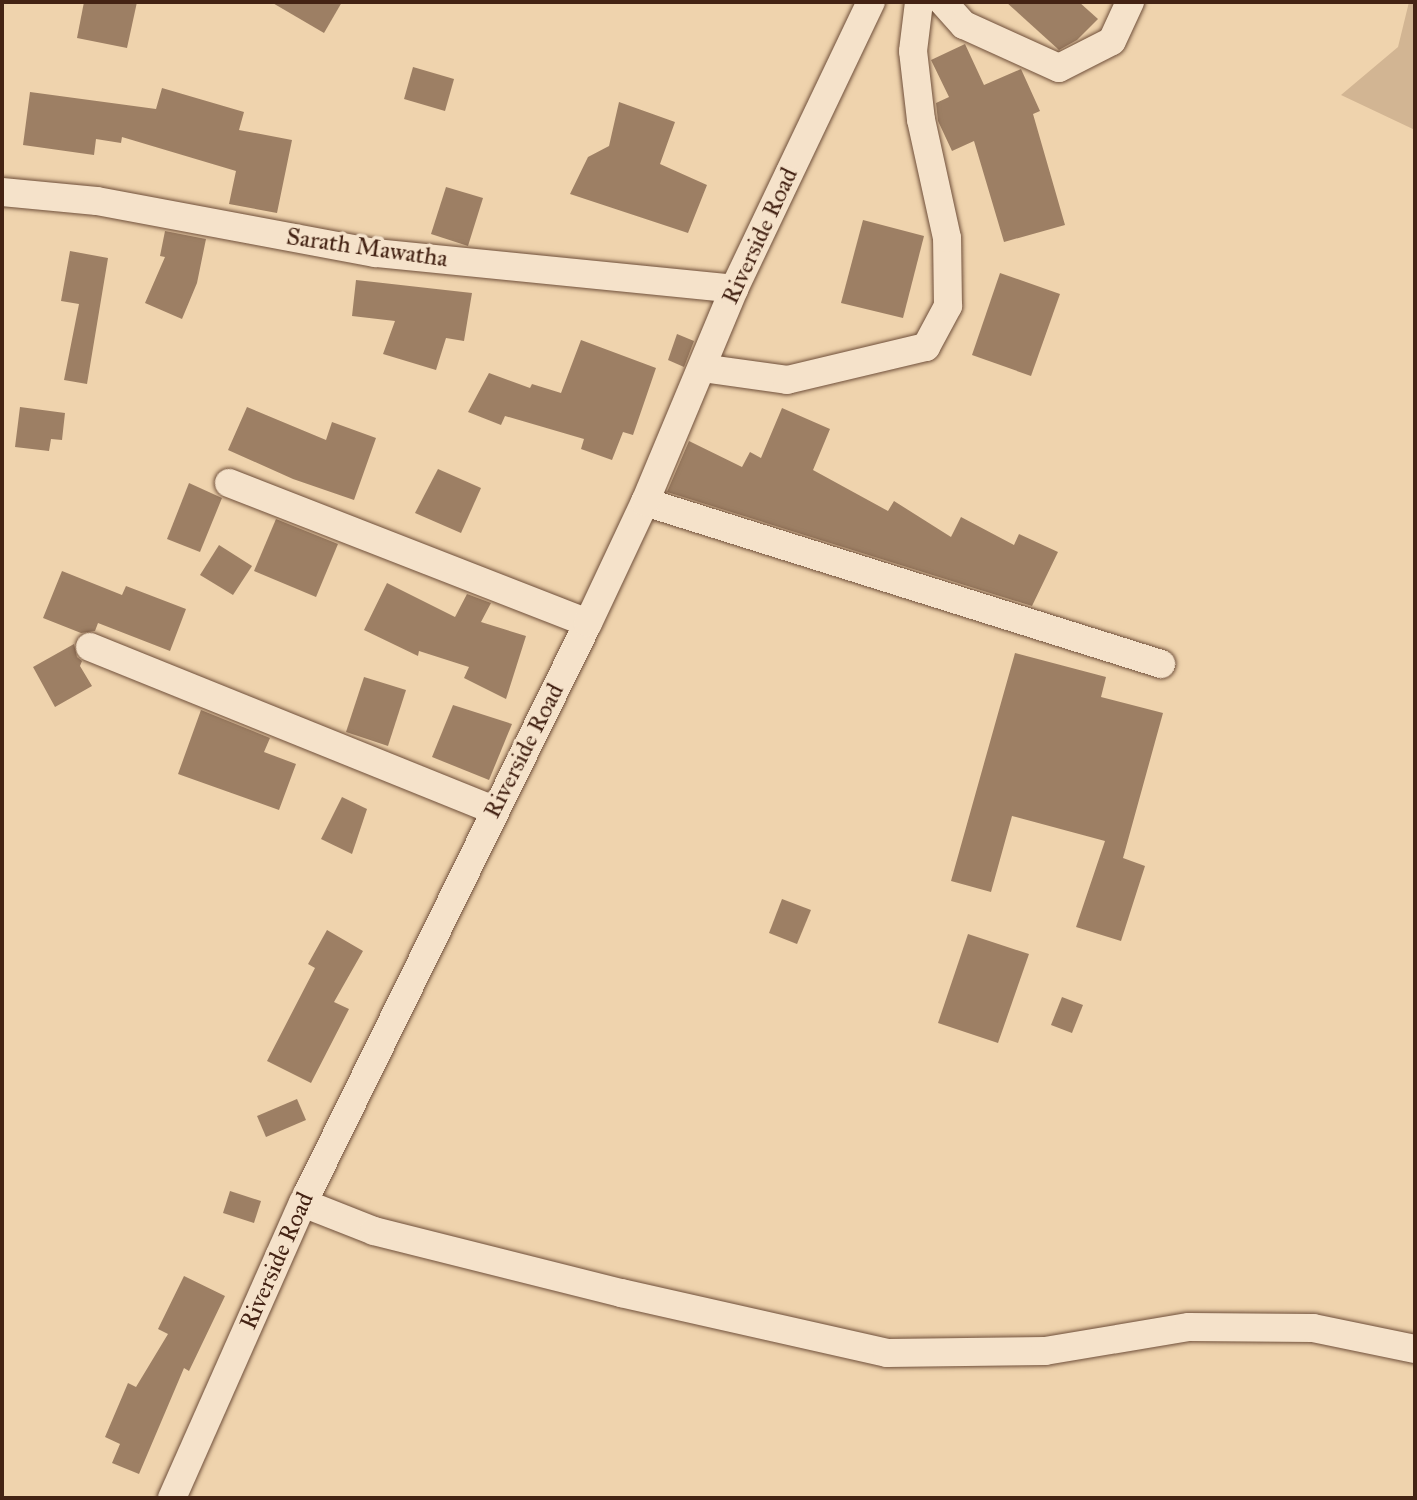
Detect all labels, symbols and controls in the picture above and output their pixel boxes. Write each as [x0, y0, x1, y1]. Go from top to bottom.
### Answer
street label: Riverside Road [716, 163, 804, 309]
street label: Sarath Mawatha [285, 222, 449, 274]
street label: Riverside Road [478, 679, 570, 823]
street label: Riverside Road [234, 1188, 320, 1334]

